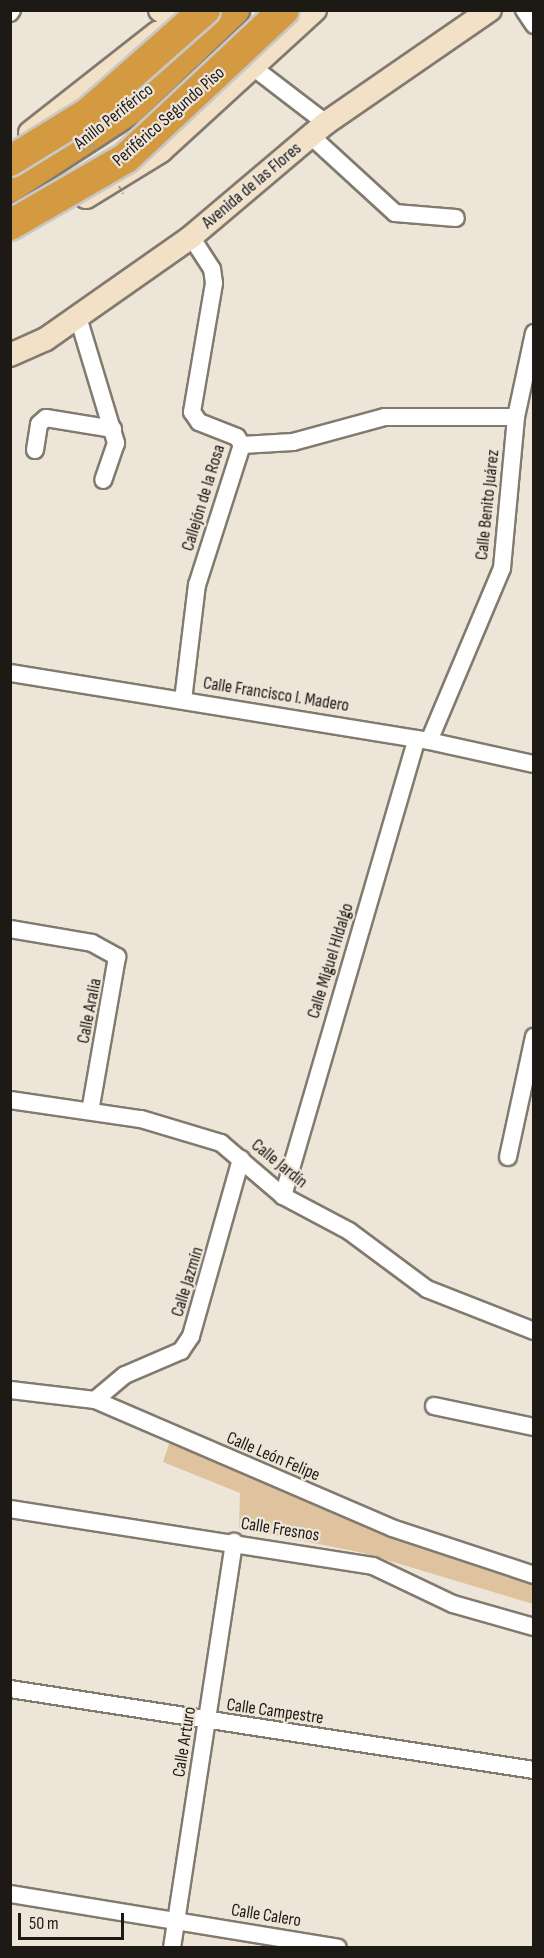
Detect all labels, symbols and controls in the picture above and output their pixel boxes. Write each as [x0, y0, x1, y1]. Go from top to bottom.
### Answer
street label: Periférico Segundo Piso [109, 62, 229, 172]
street label: Anillo Periférico [70, 79, 158, 155]
street label: Avenida de las Flores [198, 138, 306, 234]
street label: Callejón de la Rosa [178, 442, 230, 554]
street label: Calle Benito Juárez [471, 449, 505, 561]
street label: Calle Francisco I. Madero [201, 673, 351, 717]
street label: Calle Miguel HIdalgo [303, 901, 359, 1021]
street label: Calle Aralia [73, 977, 107, 1045]
street label: Calle Jardín [246, 1135, 312, 1193]
street label: Calle Jazmín [167, 1244, 209, 1320]
street label: Calle León Felipe [223, 1428, 323, 1486]
street label: Calle Fresnos [239, 1513, 321, 1547]
street label: Calle Campestre [225, 1694, 325, 1730]
street label: Calle Arturo [169, 1705, 201, 1779]
street label: Calle Calero [230, 1900, 302, 1932]
scale bar [21, 1901, 128, 1939]
text: 50 m [29, 1913, 59, 1934]

